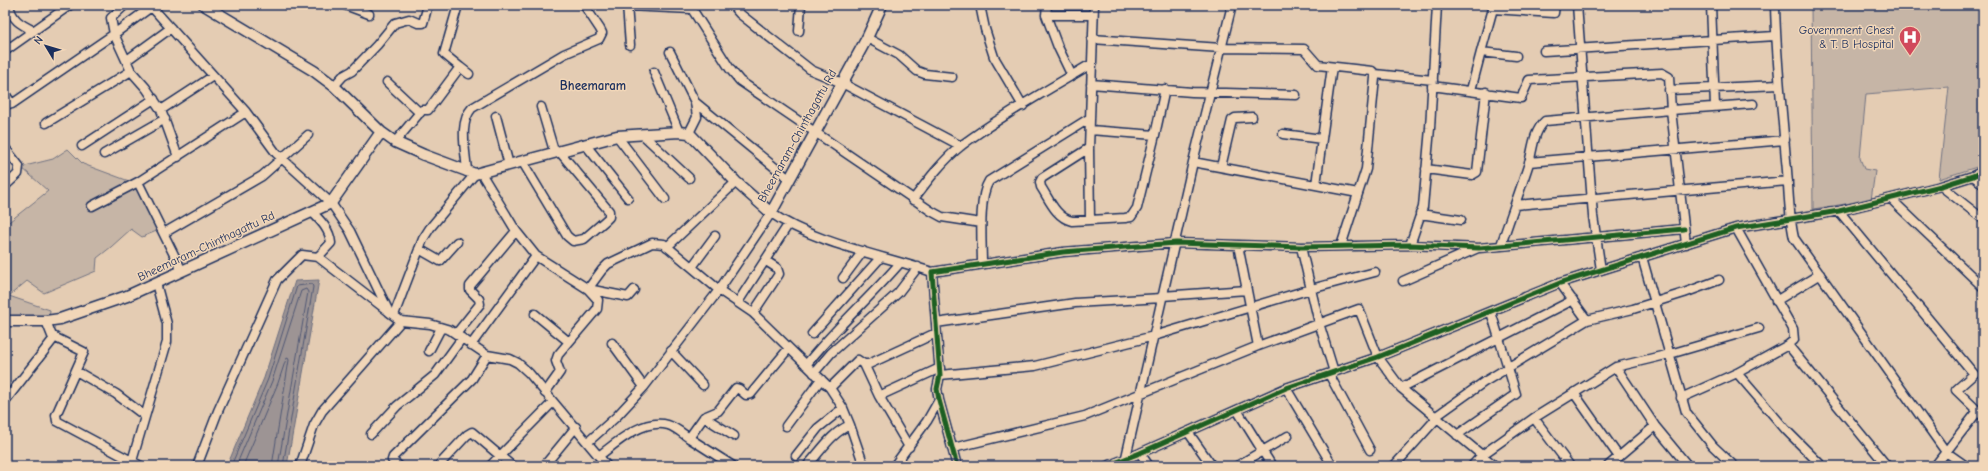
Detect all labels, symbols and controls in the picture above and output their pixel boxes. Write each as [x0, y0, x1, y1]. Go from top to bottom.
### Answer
place label: Government Chest & T. B Hospital [1799, 23, 1895, 51]
hospital icon: Government Chest & T. B Hospital [1897, 24, 1923, 57]
north arrow [26, 26, 66, 66]
text: N [31, 33, 46, 47]
street label: Bheemaram-Chinthagattu Rd [755, 67, 839, 205]
district label: Bheemaram [560, 78, 626, 93]
street label: Bheemaram-Chinthagattu Rd [135, 208, 277, 284]

